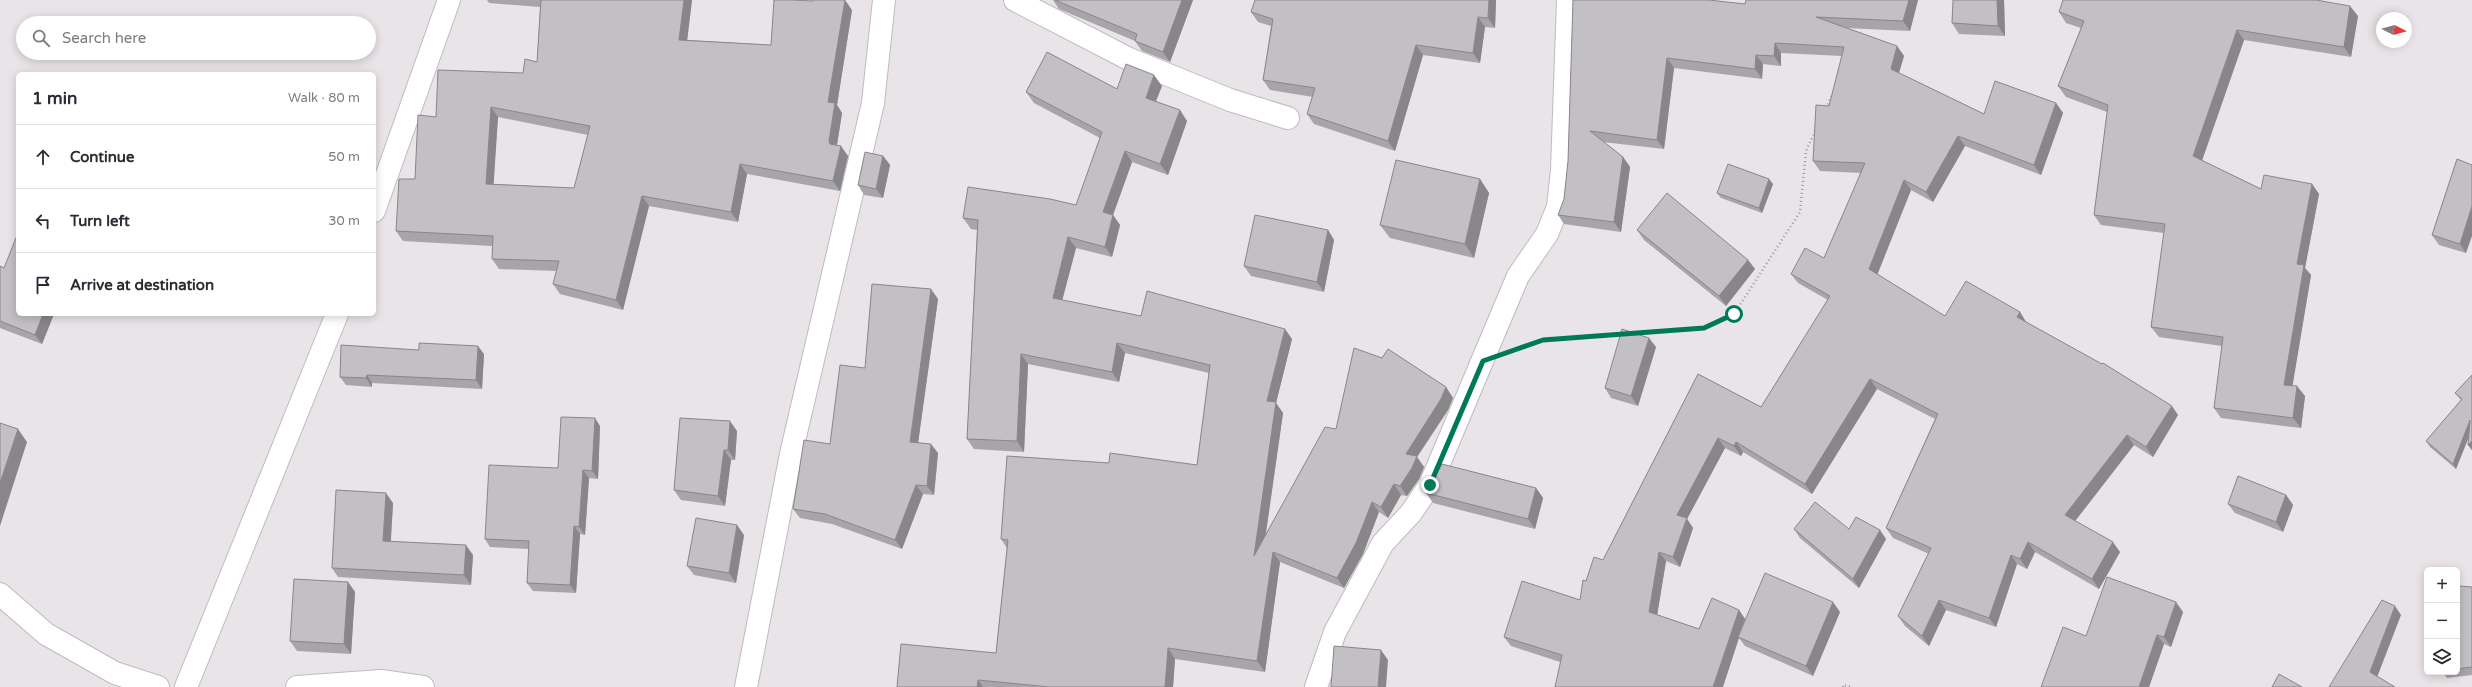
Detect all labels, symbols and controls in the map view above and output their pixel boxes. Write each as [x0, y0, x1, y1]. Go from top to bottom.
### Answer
north arrow [2376, 12, 2412, 48]
search box [16, 16, 376, 60]
icon: search [30, 27, 52, 49]
text: Search here [62, 29, 146, 47]
text: 1 min [32, 88, 77, 109]
text: Walk · 80 m [288, 90, 360, 106]
icon: ahead [32, 146, 54, 168]
text: Continue [70, 148, 134, 166]
text: 50 m [328, 149, 360, 165]
icon: left [32, 210, 54, 232]
text: Turn left [70, 212, 130, 230]
text: 30 m [328, 213, 360, 229]
icon: arrive [32, 274, 54, 296]
text: Arrive at destination [70, 276, 214, 294]
route start [1725, 305, 1743, 323]
route end [1421, 476, 1439, 494]
map controls [2424, 567, 2460, 675]
button: + [2424, 567, 2460, 603]
button: − [2424, 603, 2460, 639]
button: layers [2424, 639, 2460, 675]

